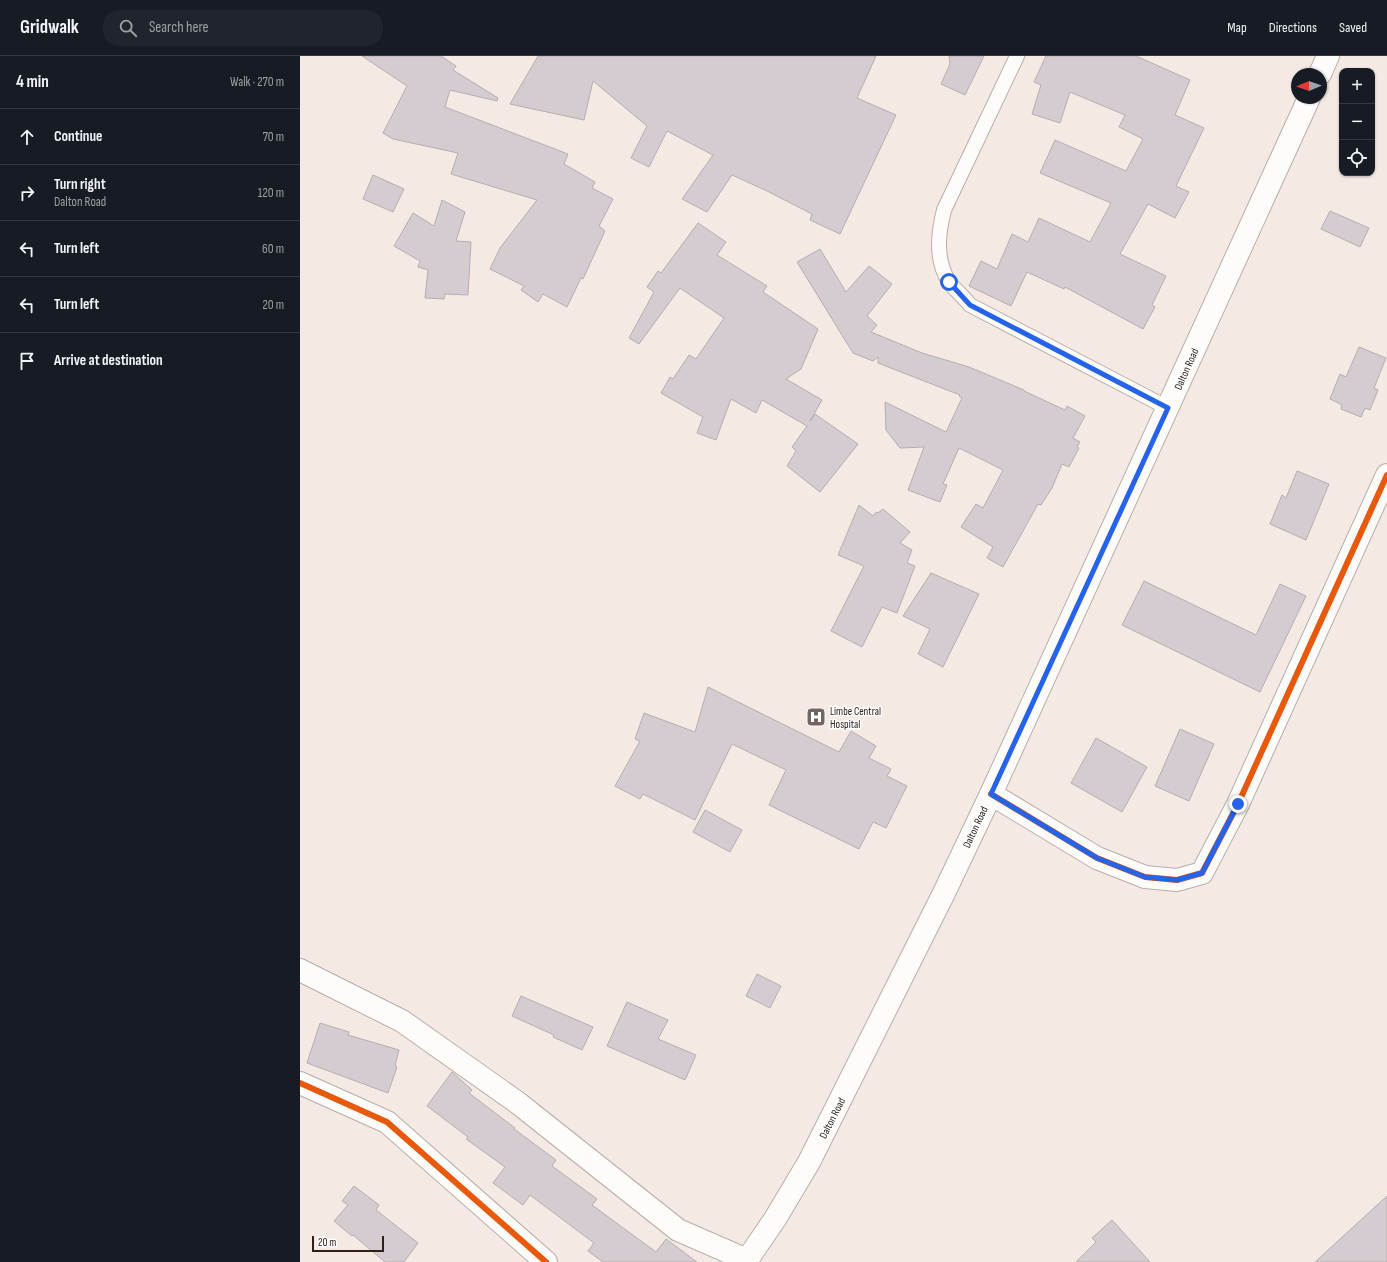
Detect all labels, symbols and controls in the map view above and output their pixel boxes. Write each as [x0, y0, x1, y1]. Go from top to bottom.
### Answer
search box [103, 10, 383, 46]
text: Gridwalk [20, 16, 79, 39]
icon: search [117, 17, 139, 39]
text: Search here [149, 18, 209, 37]
text: Map [1227, 19, 1247, 36]
text: Directions [1269, 19, 1317, 36]
text: Saved [1339, 19, 1367, 36]
north arrow [1291, 68, 1327, 104]
map controls [1339, 68, 1375, 176]
button: + [1339, 68, 1375, 104]
text: 4 min [16, 72, 49, 92]
text: Walk · 270 m [230, 74, 284, 90]
button: − [1339, 104, 1375, 140]
icon: ahead [16, 126, 38, 148]
text: Continue [54, 127, 103, 146]
text: 70 m [263, 129, 284, 145]
button: locate [1339, 140, 1375, 176]
text: Turn right [54, 175, 106, 194]
icon: right [16, 182, 38, 204]
text: 120 m [258, 185, 284, 201]
text: Dalton Road [54, 194, 106, 210]
icon: left [16, 238, 38, 260]
text: Turn left [54, 239, 99, 258]
text: 60 m [262, 241, 284, 257]
route start [940, 273, 958, 291]
icon: left [16, 294, 38, 316]
text: Turn left [54, 295, 99, 314]
text: 20 m [262, 297, 284, 313]
street label: Dalton Road [1172, 346, 1202, 392]
icon: arrive [16, 350, 38, 372]
text: Arrive at destination [54, 351, 163, 370]
place label: Limbe Central Hospital [830, 705, 881, 731]
hospital icon: Limbe Central Hospital [805, 706, 827, 728]
route end [1229, 795, 1247, 813]
street label: Dalton Road [960, 804, 991, 850]
street label: Dalton Road [817, 1095, 848, 1141]
scale bar [312, 1234, 384, 1253]
text: 20 m [318, 1236, 336, 1249]

